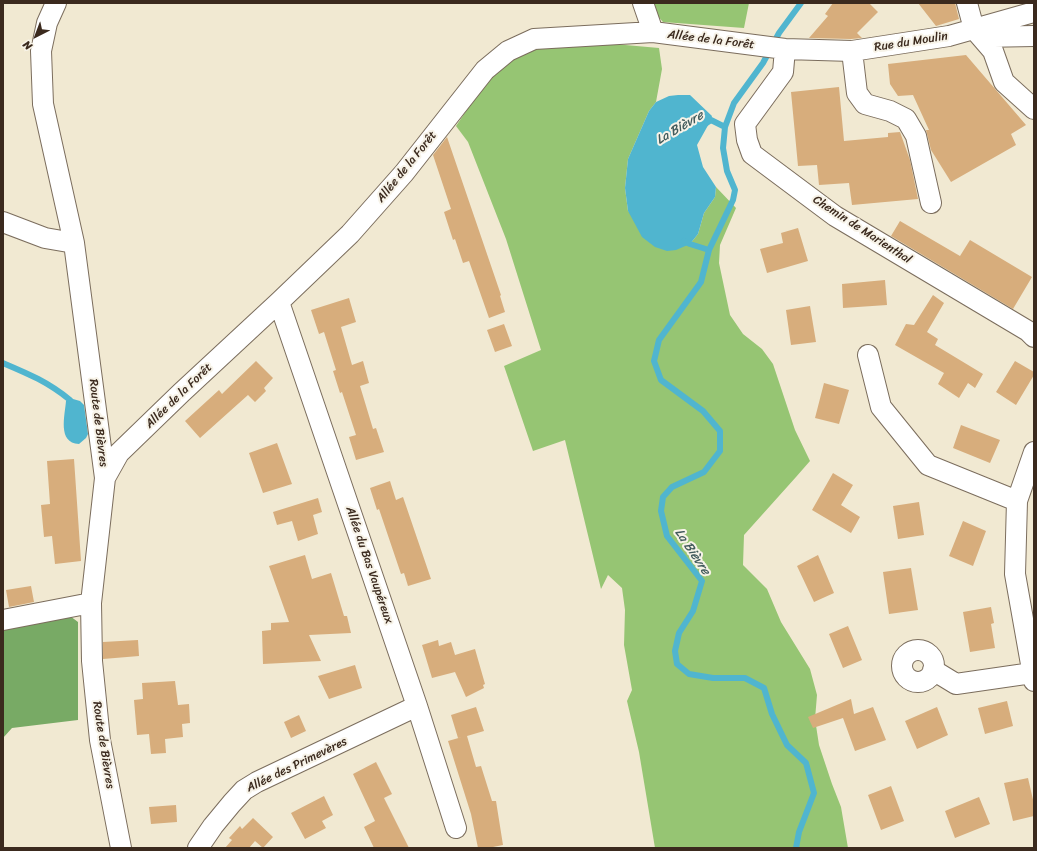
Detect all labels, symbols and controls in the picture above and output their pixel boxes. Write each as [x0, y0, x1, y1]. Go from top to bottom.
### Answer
north arrow [16, 16, 56, 56]
street label: Allée de la Forêt [667, 28, 755, 52]
street label: Rue du Moulin [873, 29, 949, 55]
text: N [18, 36, 37, 55]
water label: La Bièvre [654, 108, 706, 148]
street label: Allée de la Forêt [374, 129, 440, 205]
street label: Chemin de Marienthal [810, 193, 914, 267]
street label: Allée de la Forêt [143, 360, 215, 432]
street label: Route de Bièvres [85, 378, 111, 468]
street label: Allée du Bas Vaupéreux [342, 505, 396, 625]
water label: La Bièvre [671, 526, 713, 578]
street label: Route de Bièvres [89, 700, 117, 790]
street label: Allée des Primevères [244, 734, 350, 796]

